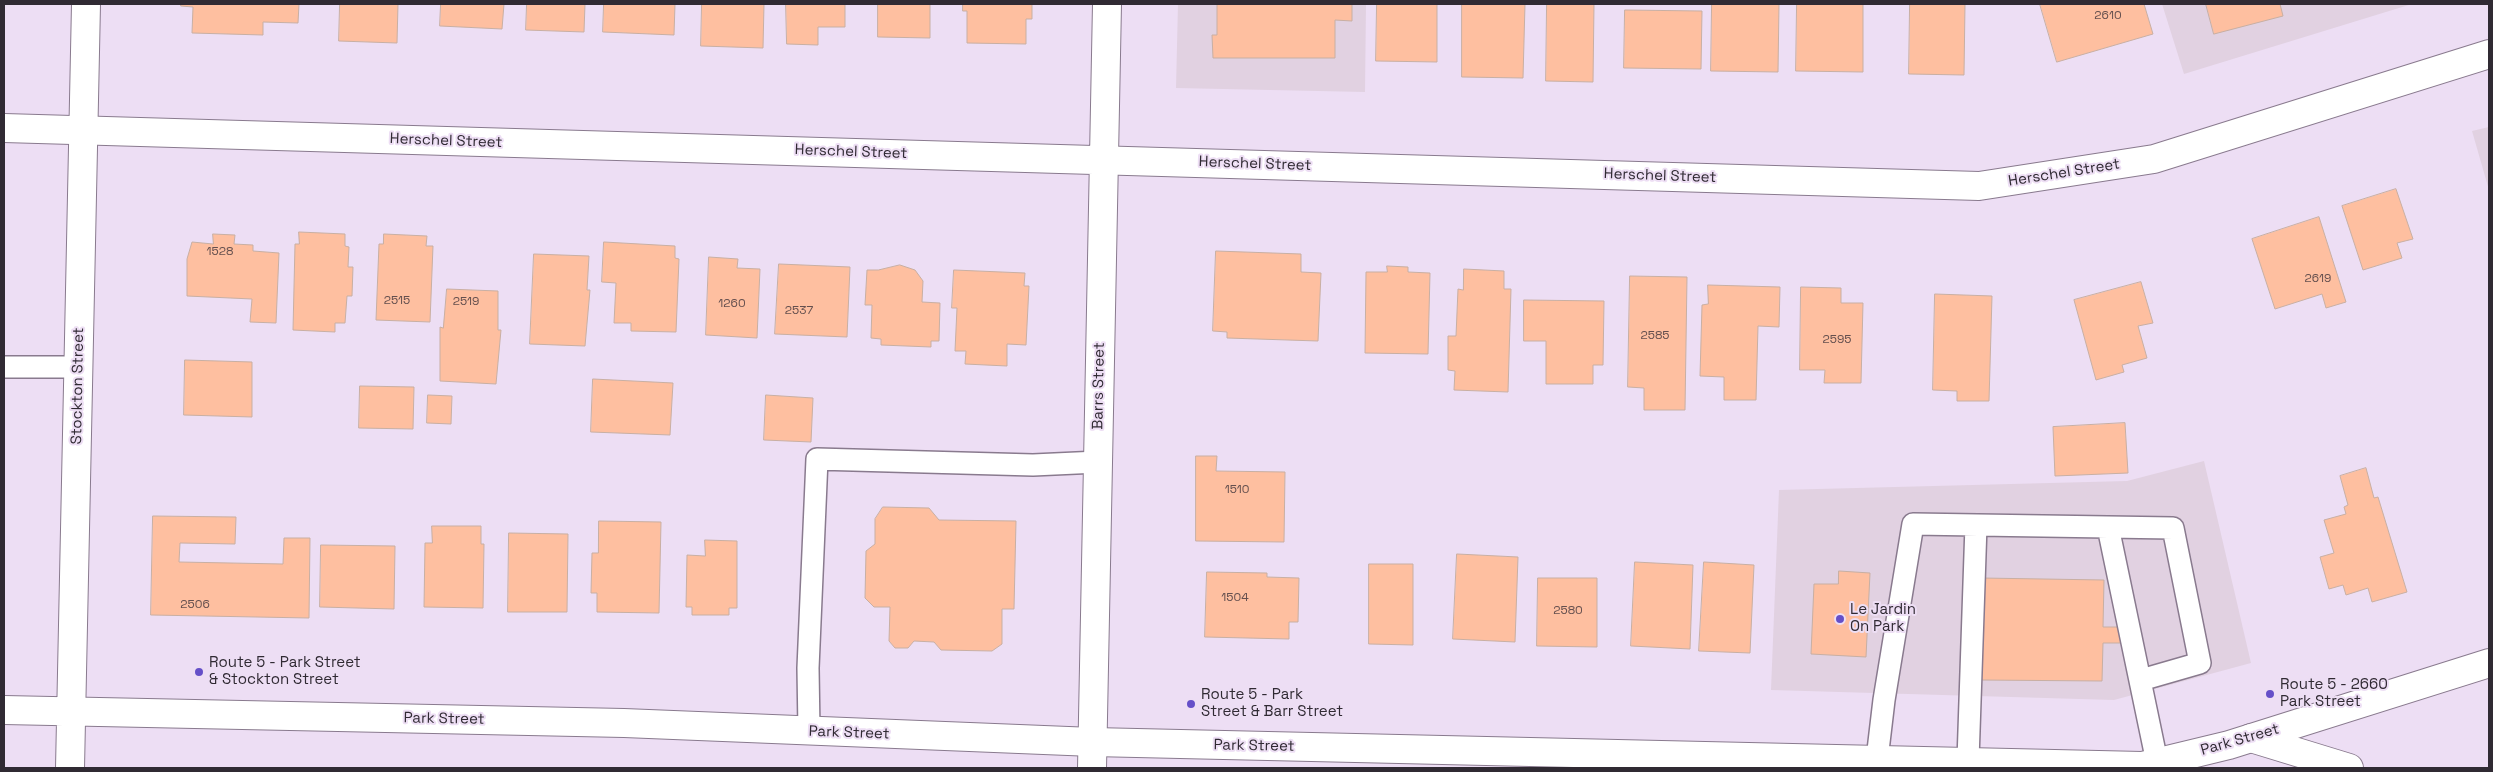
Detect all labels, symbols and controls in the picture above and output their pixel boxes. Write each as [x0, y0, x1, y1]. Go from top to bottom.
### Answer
house number: 2610 [2094, 9, 2122, 23]
street label: Herschel Street [389, 130, 503, 152]
street label: Herschel Street [794, 141, 908, 163]
street label: Herschel Street [1198, 153, 1312, 175]
street label: Herschel Street [2007, 155, 2121, 191]
street label: Herschel Street [1603, 165, 1717, 187]
house number: 1528 [207, 245, 233, 259]
house number: 2619 [2305, 272, 2331, 286]
house number: 2515 [384, 294, 410, 308]
house number: 2519 [453, 295, 479, 309]
house number: 1260 [718, 297, 746, 311]
house number: 2537 [785, 304, 813, 318]
street label: Stockton Street [68, 327, 88, 445]
house number: 2585 [1640, 329, 1670, 343]
house number: 2595 [1823, 333, 1851, 347]
street label: Barrs Street [1089, 342, 1109, 430]
house number: 1510 [1225, 483, 1249, 497]
house number: 1504 [1221, 591, 1249, 605]
house number: 2506 [180, 598, 210, 612]
place label: Le Jardin On Park [1850, 601, 1916, 636]
house number: 2580 [1553, 604, 1583, 618]
marker: Le Jardin On Park [1834, 613, 1846, 625]
place label: Route 5 - Park Street & Stockton Street [209, 654, 361, 689]
marker: Route 5 - Park Street & Stockton Street [193, 666, 205, 678]
place label: Route 5 - 2660 Park Street [2280, 676, 2388, 711]
place label: Route 5 - Park Street & Barr Street [1201, 686, 1343, 721]
marker: Route 5 - 2660 Park Street [2264, 688, 2276, 700]
marker: Route 5 - Park Street & Barr Street [1185, 698, 1197, 710]
street label: Park Street [403, 709, 485, 729]
street label: Park Street [2199, 720, 2281, 760]
street label: Park Street [808, 723, 890, 743]
street label: Park Street [1213, 736, 1295, 756]

